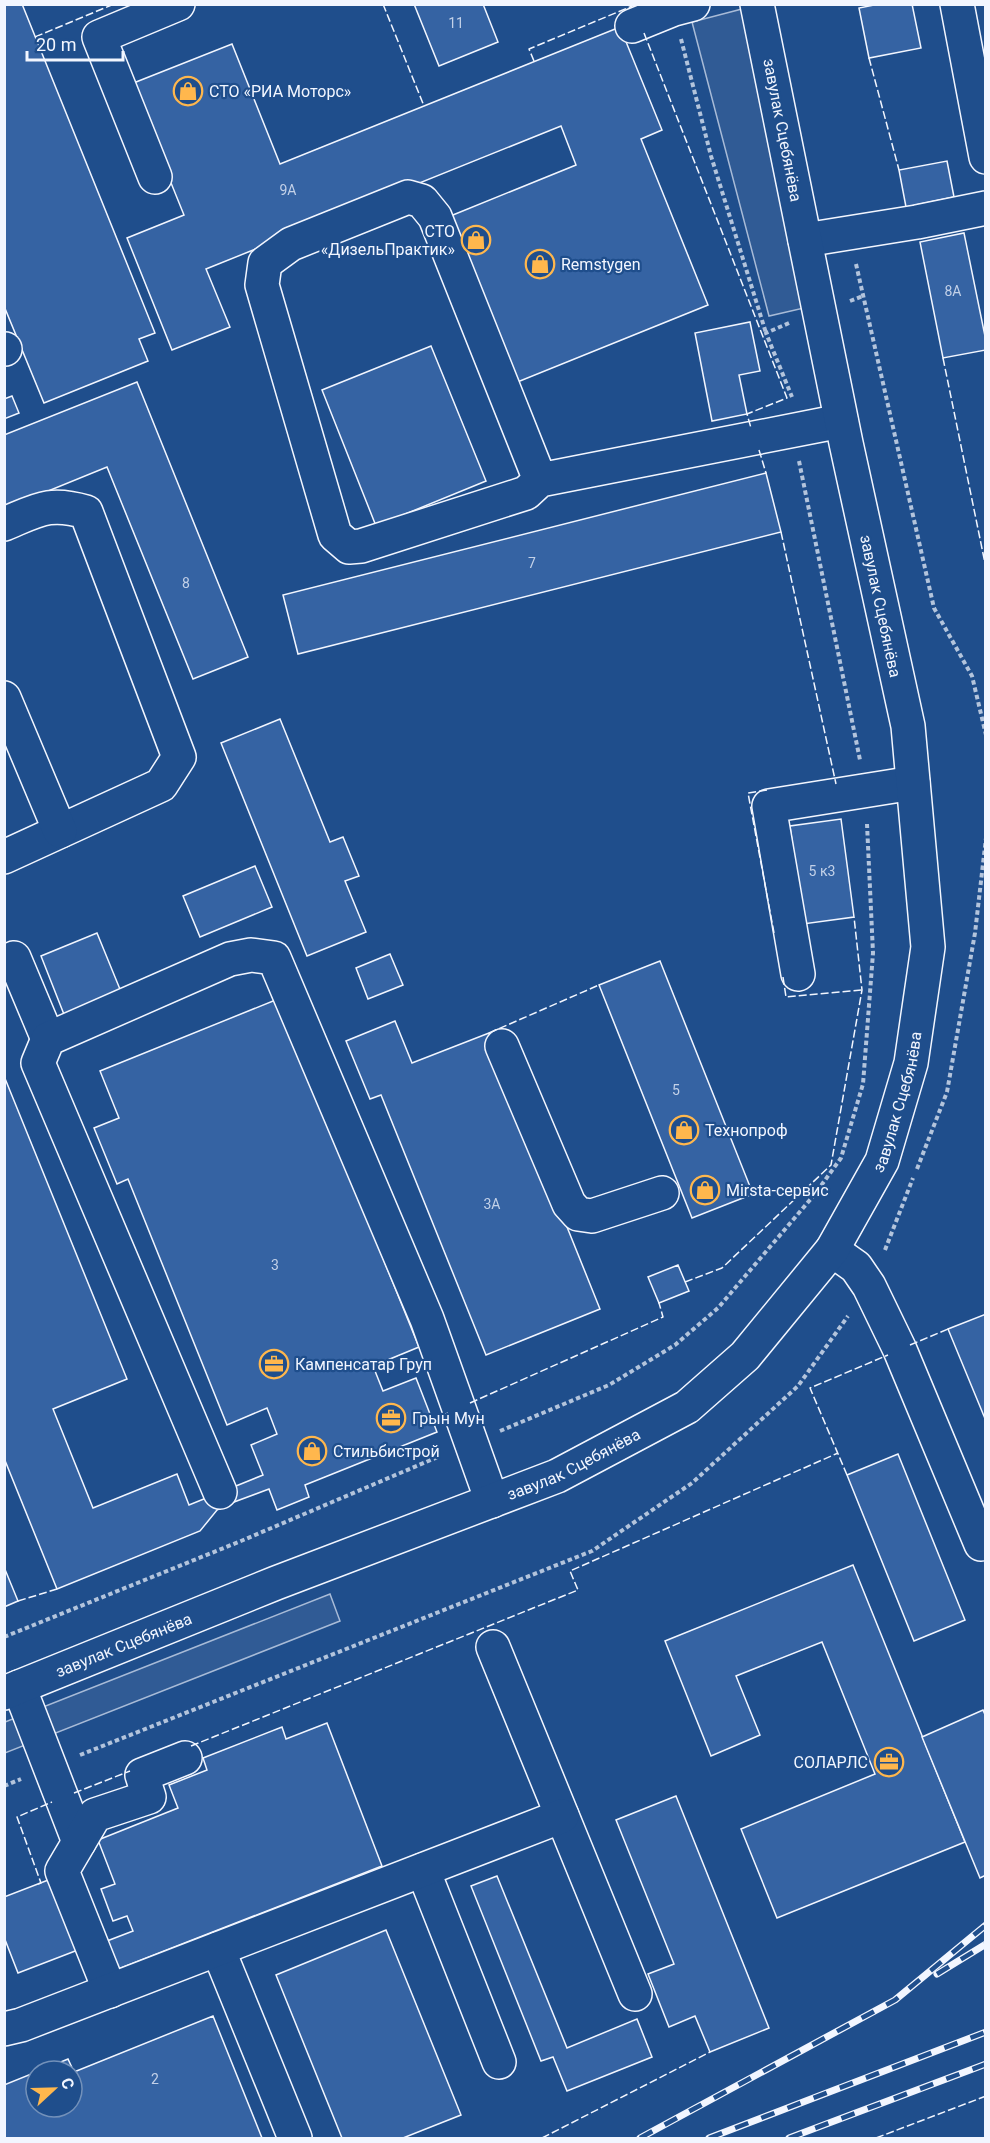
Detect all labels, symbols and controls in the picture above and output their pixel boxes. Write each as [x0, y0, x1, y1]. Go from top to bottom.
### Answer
house number: 11 [448, 15, 464, 31]
scale bar [27, 24, 123, 62]
text: 20 m [36, 34, 76, 55]
street label: завулак Сцебянёва [759, 57, 806, 203]
shop icon: СТО «РИА Моторс» [172, 75, 204, 107]
place label: СТО «РИА Моторс» [209, 82, 351, 101]
house number: 9А [279, 182, 297, 198]
place label: СТО «ДизельПрактик» [321, 222, 455, 259]
shop icon: СТО «ДизельПрактик» [460, 224, 492, 256]
shop icon: Remstygen [524, 248, 556, 280]
place label: Remstygen [561, 255, 641, 274]
house number: 8А [944, 283, 962, 299]
street label: завулак Сцебянёва [856, 533, 905, 679]
house number: 7 [528, 555, 536, 571]
house number: 8 [182, 575, 190, 591]
house number: 5 к3 [809, 863, 835, 879]
street label: завулак Сцебянёва [869, 1030, 925, 1176]
house number: 5 [672, 1082, 680, 1098]
shop icon: Технопроф [668, 1114, 700, 1146]
place label: Технопроф [705, 1121, 788, 1140]
shop icon: Mirsta-сервис [689, 1174, 721, 1206]
place label: Mirsta-сервис [726, 1181, 829, 1200]
house number: 3А [483, 1196, 501, 1212]
house number: 3 [271, 1257, 279, 1273]
office icon: Кампенсатар Груп [258, 1348, 290, 1380]
place label: Кампенсатар Груп [295, 1355, 432, 1374]
office icon: Грын Мун [375, 1402, 407, 1434]
place label: Грын Мун [412, 1409, 485, 1428]
street label: завулак Сцебянёва [505, 1425, 643, 1504]
shop icon: Стильбистрой [296, 1435, 328, 1467]
place label: Стильбистрой [333, 1442, 440, 1461]
street label: завулак Сцебянёва [53, 1609, 195, 1681]
office icon: СОЛАРЛС [873, 1746, 905, 1778]
place label: СОЛАРЛС [794, 1753, 868, 1772]
north arrow [24, 2059, 84, 2119]
house number: 2 [151, 2071, 159, 2087]
text: С [57, 2075, 78, 2092]

